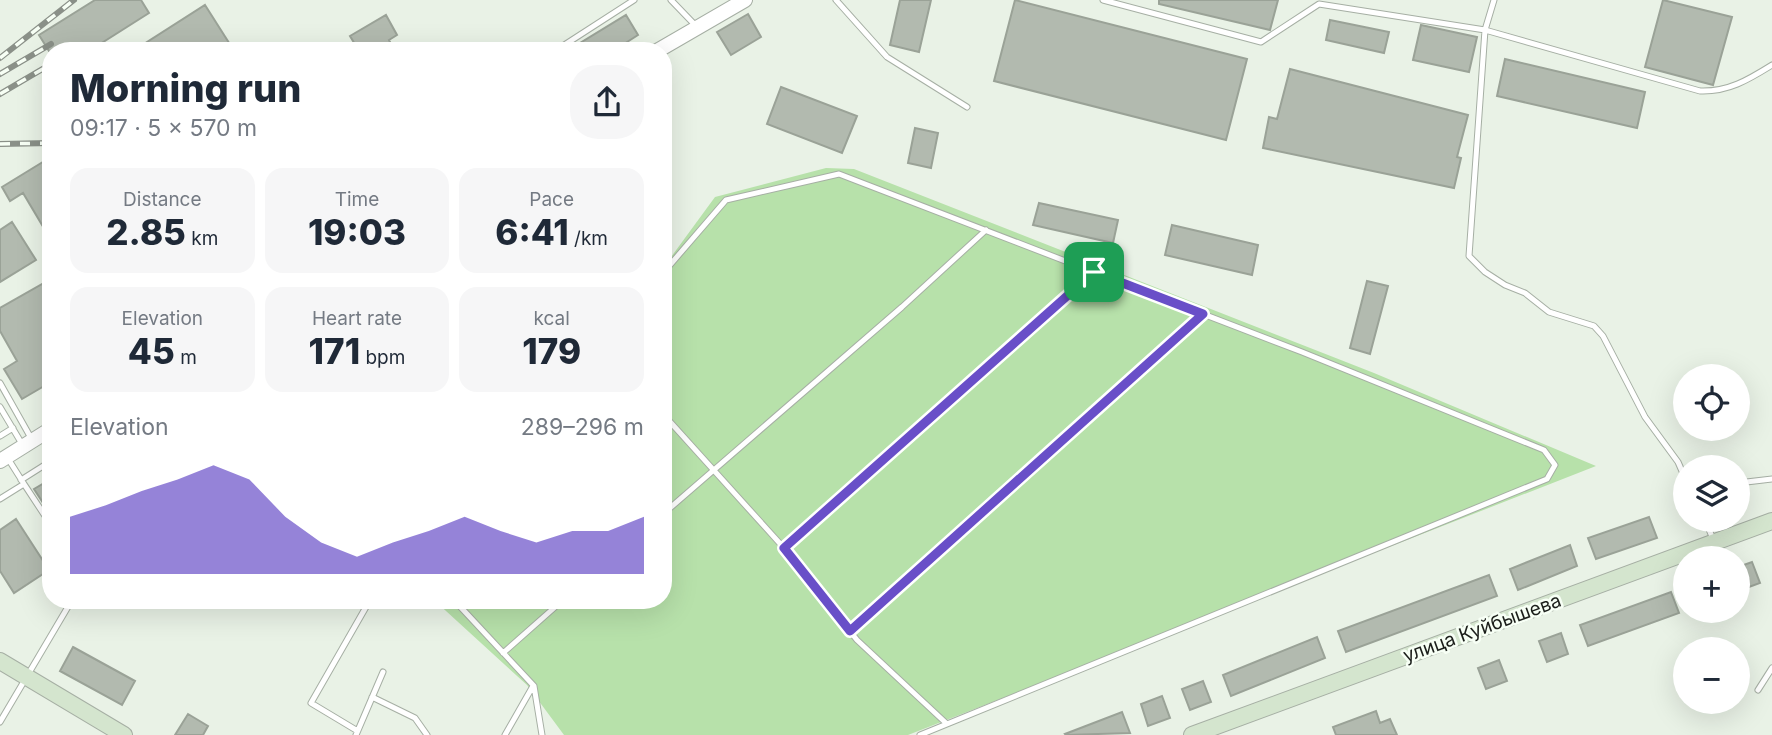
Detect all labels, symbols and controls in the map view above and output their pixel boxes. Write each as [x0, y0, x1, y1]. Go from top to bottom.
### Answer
text: Morning run [70, 65, 301, 111]
button: share [570, 65, 644, 139]
text: 09:17 · 5 × 570 m [70, 114, 257, 142]
text: Distance [123, 188, 202, 211]
text: Time [335, 188, 379, 211]
text: Pace [529, 188, 574, 211]
text: 2.85 [106, 211, 186, 253]
text: 19:03 [308, 211, 406, 253]
text: 6:41 [495, 211, 569, 253]
text: km [186, 227, 218, 250]
text: /km [569, 227, 608, 250]
pin [1064, 242, 1124, 302]
icon: arrive [1075, 253, 1113, 291]
text: Elevation [122, 307, 203, 330]
text: Heart rate [312, 307, 402, 330]
text: kcal [534, 307, 570, 330]
text: 45 [128, 330, 175, 372]
text: 171 [309, 330, 360, 372]
text: 179 [522, 330, 581, 372]
text: m [175, 346, 197, 369]
text: bpm [360, 346, 405, 369]
map controls [1673, 364, 1750, 714]
button: locate [1673, 364, 1750, 441]
text: Elevation [70, 413, 169, 441]
text: 289–296 m [521, 413, 644, 441]
button: layers [1673, 455, 1750, 532]
button: + [1673, 546, 1750, 623]
street label: улица Куйбышева [1400, 589, 1564, 667]
button: − [1673, 637, 1750, 714]

